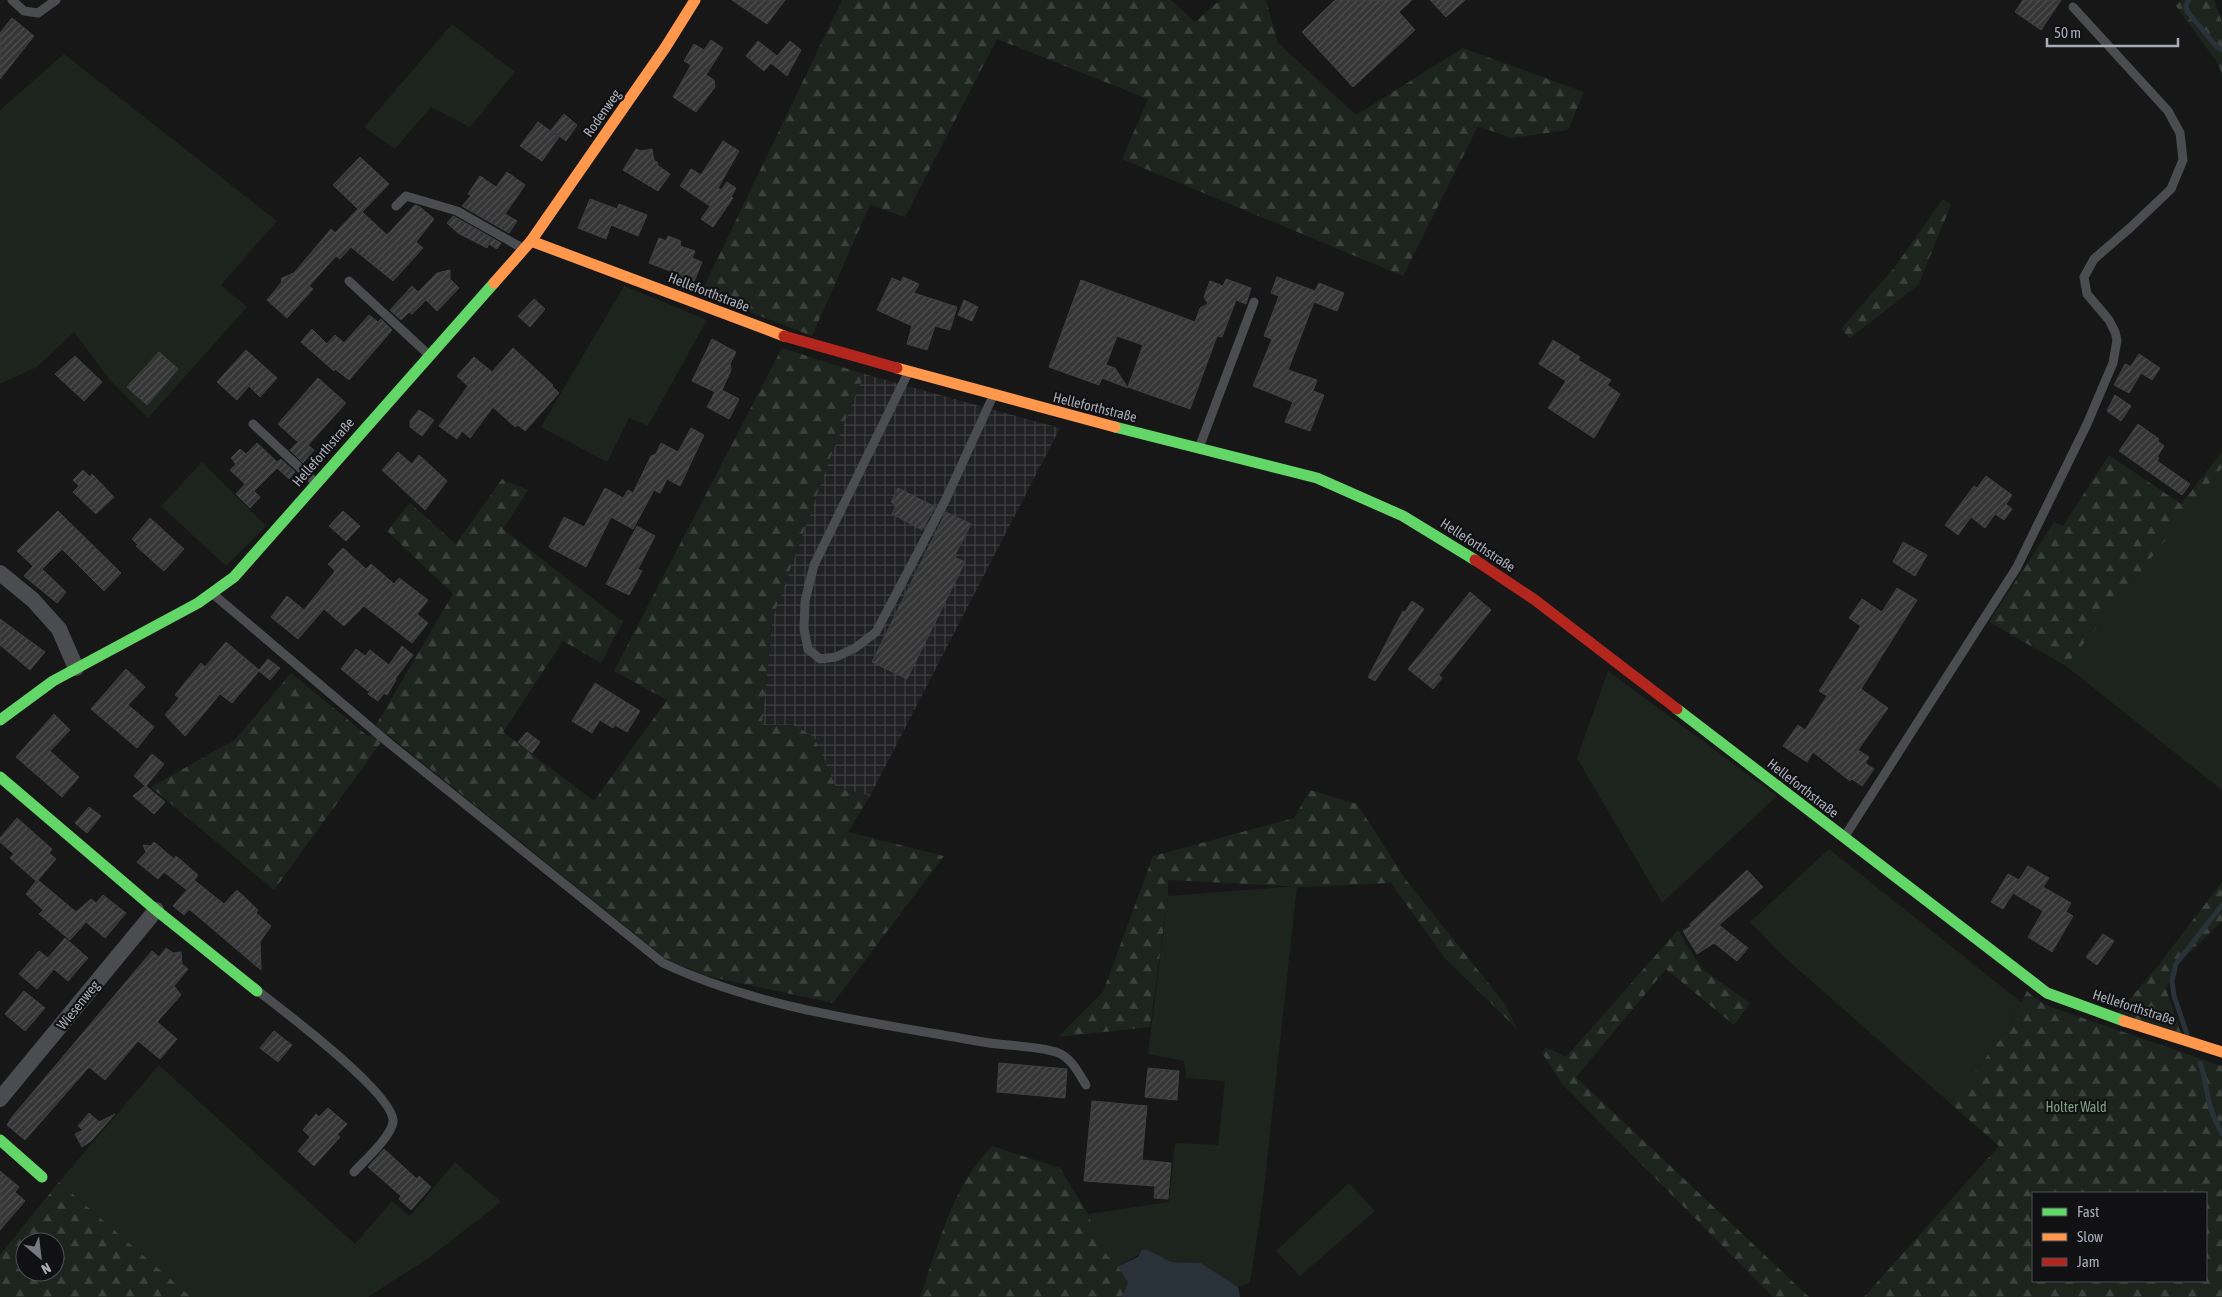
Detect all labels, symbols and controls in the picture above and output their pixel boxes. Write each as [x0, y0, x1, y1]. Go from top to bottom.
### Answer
scale bar [2047, 15, 2178, 47]
text: 50 m [2054, 24, 2081, 41]
street label: Rodenweg [580, 86, 624, 140]
street label: Helleforthstraße [666, 269, 752, 315]
street label: Helleforthstraße [1052, 389, 1138, 425]
street label: Helleforthstraße [289, 414, 357, 490]
street label: Helleforthstraße [1438, 515, 1518, 575]
street label: Helleforthstraße [1764, 755, 1842, 821]
street label: Wiesenweg [53, 977, 103, 1033]
street label: Helleforthstraße [2091, 986, 2177, 1028]
park label: Holter Wald [2045, 1099, 2107, 1115]
legend [2032, 1192, 2207, 1282]
text: Fast [2077, 1203, 2099, 1220]
text: Slow [2077, 1228, 2103, 1245]
north arrow [15, 1232, 65, 1282]
text: Jam [2077, 1253, 2100, 1270]
text: N [39, 1259, 54, 1277]

